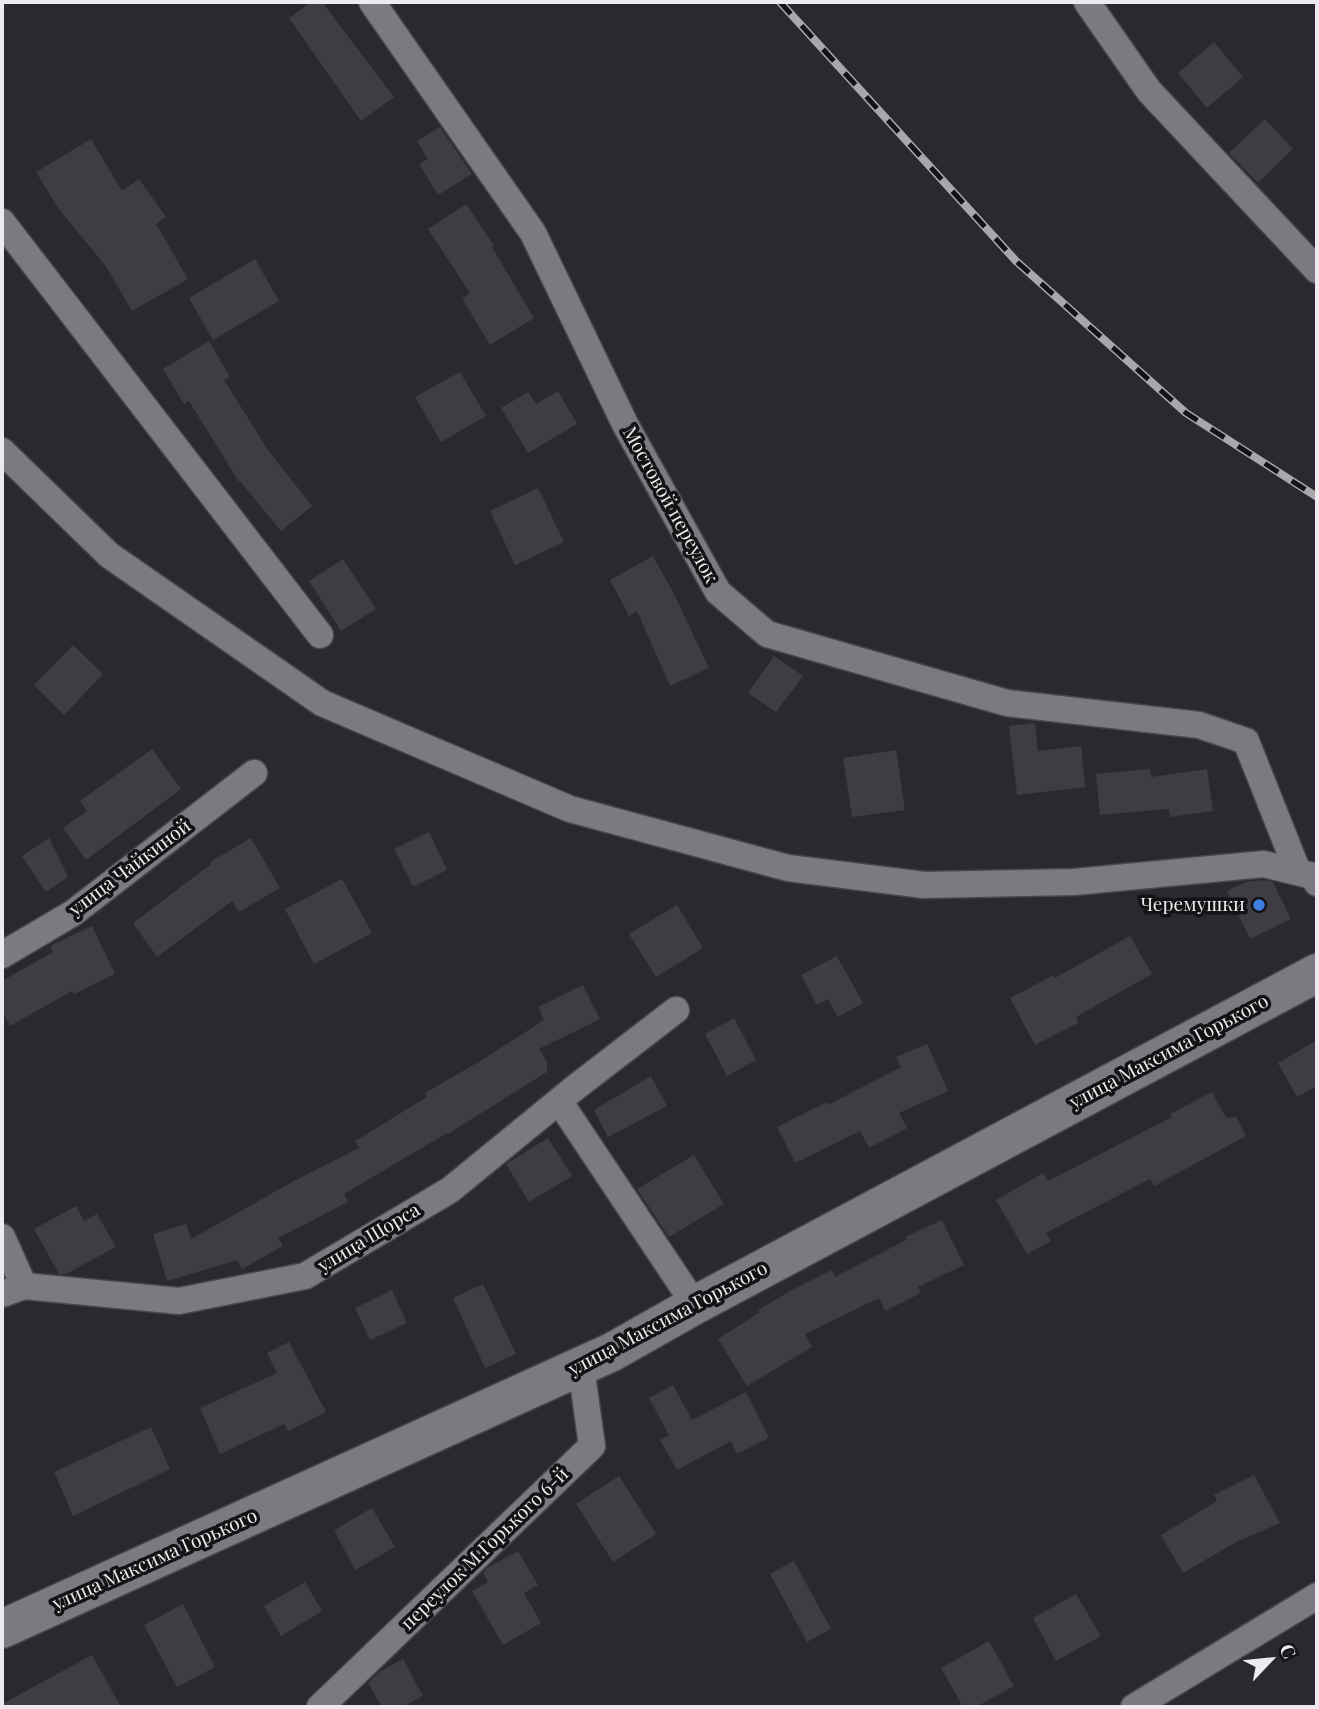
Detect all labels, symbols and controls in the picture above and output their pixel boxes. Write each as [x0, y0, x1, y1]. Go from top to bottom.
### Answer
street label: Мостовой переулок [618, 423, 722, 587]
street label: улица Чайкиной [65, 815, 195, 921]
place label: Черемушки [1140, 894, 1245, 916]
marker: Черемушки [1251, 897, 1267, 913]
street label: улица Максима Горького [1066, 990, 1272, 1114]
street label: улица Щорса [314, 1199, 424, 1277]
street label: улица Максима Горького [565, 1257, 771, 1381]
street label: переулок М.Горького 6-й [397, 1463, 573, 1635]
street label: улица Максима Горького [49, 1504, 261, 1616]
north arrow [1235, 1625, 1305, 1695]
text: С [1274, 1639, 1303, 1663]

